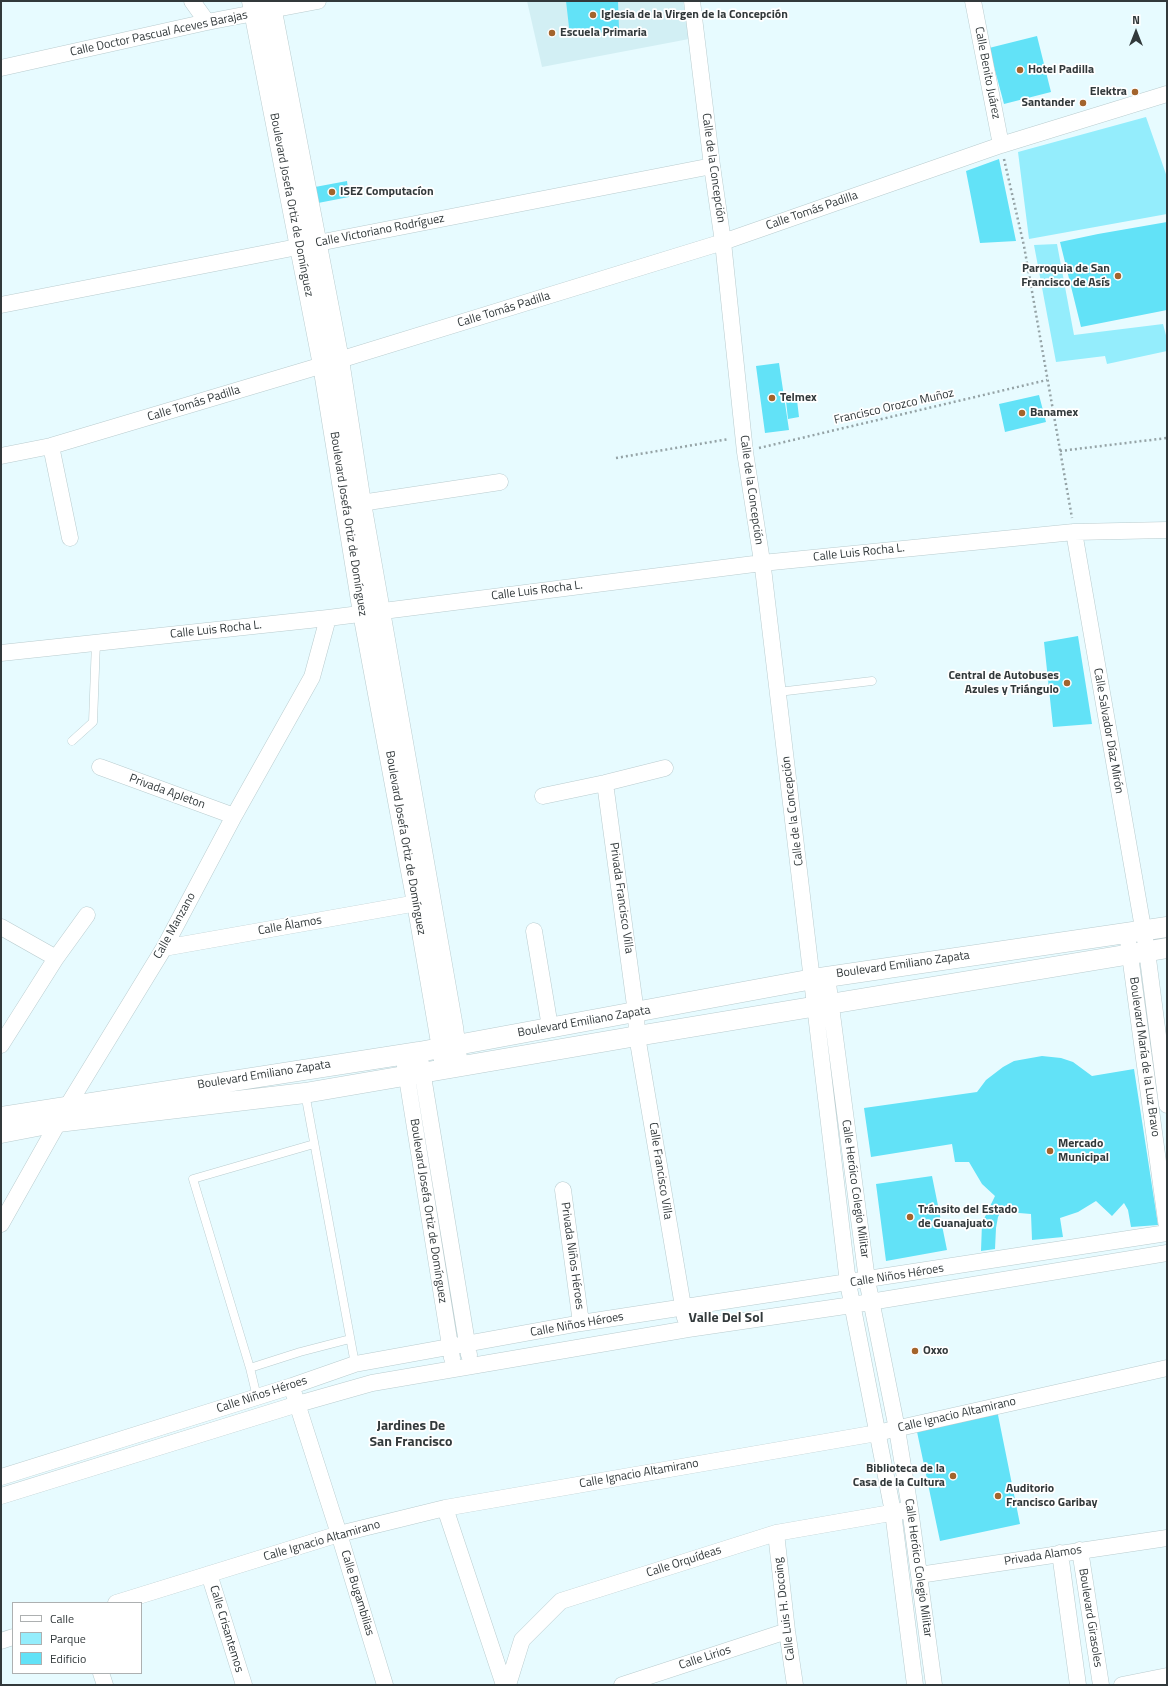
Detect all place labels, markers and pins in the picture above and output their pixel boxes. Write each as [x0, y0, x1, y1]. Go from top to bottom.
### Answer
place label: Iglesia de la Virgen de la Concepción [601, 8, 788, 22]
marker: Iglesia de la Virgen de la Concepción [588, 10, 598, 20]
place label: Escuela Primaria [560, 26, 647, 40]
marker: Escuela Primaria [547, 28, 557, 38]
place label: Hotel Padilla [1028, 63, 1094, 77]
marker: Hotel Padilla [1015, 65, 1025, 75]
place label: Elektra [1090, 85, 1127, 99]
marker: Elektra [1130, 87, 1140, 97]
place label: Santander [1021, 96, 1075, 110]
marker: Santander [1078, 98, 1088, 108]
place label: ISEZ Computacíon [340, 185, 434, 199]
marker: ISEZ Computacíon [327, 187, 337, 197]
place label: Parroquia de San Francisco de Asís [1021, 262, 1110, 290]
marker: Parroquia de San Francisco de Asís [1113, 271, 1123, 281]
place label: Telmex [780, 391, 817, 405]
marker: Telmex [767, 393, 777, 403]
place label: Banamex [1030, 406, 1078, 420]
marker: Banamex [1017, 408, 1027, 418]
place label: Central de Autobuses Azules y Triángulo [948, 669, 1059, 697]
marker: Central de Autobuses Azules y Triángulo [1062, 678, 1072, 688]
place label: Mercado Municipal [1058, 1137, 1109, 1165]
marker: Mercado Municipal [1045, 1146, 1055, 1156]
place label: Tránsito del Estado de Guanajuato [918, 1203, 1017, 1231]
marker: Tránsito del Estado de Guanajuato [905, 1212, 915, 1222]
place label: Oxxo [923, 1344, 948, 1358]
marker: Oxxo [910, 1346, 920, 1356]
place label: Biblioteca de la Casa de la Cultura [853, 1462, 945, 1490]
marker: Biblioteca de la Casa de la Cultura [948, 1471, 958, 1481]
place label: Auditorio Francisco Garibay [1006, 1482, 1097, 1510]
marker: Auditorio Francisco Garibay [993, 1491, 1003, 1501]

